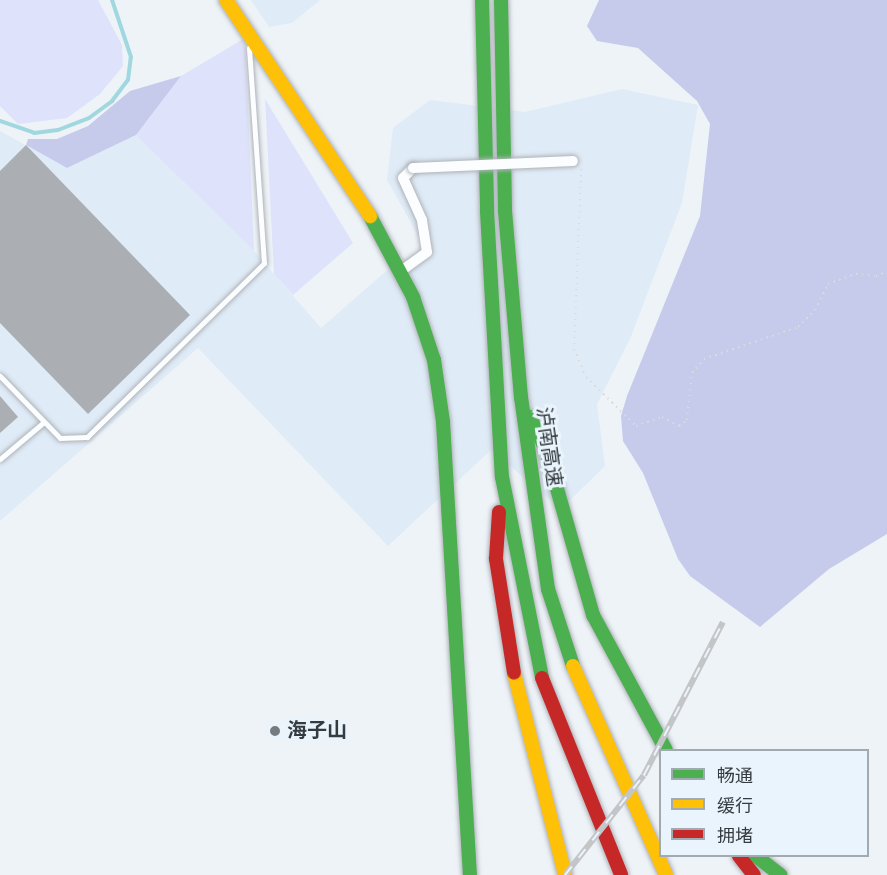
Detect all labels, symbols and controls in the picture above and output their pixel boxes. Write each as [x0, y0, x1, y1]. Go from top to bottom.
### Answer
street label: 泸南高速 [531, 406, 565, 488]
place label: 海子山 [287, 719, 347, 743]
marker: 海子山 [268, 724, 282, 738]
legend [659, 749, 869, 857]
text: 畅通 [717, 766, 753, 787]
text: 缓行 [717, 796, 753, 817]
text: 拥堵 [717, 826, 753, 847]

